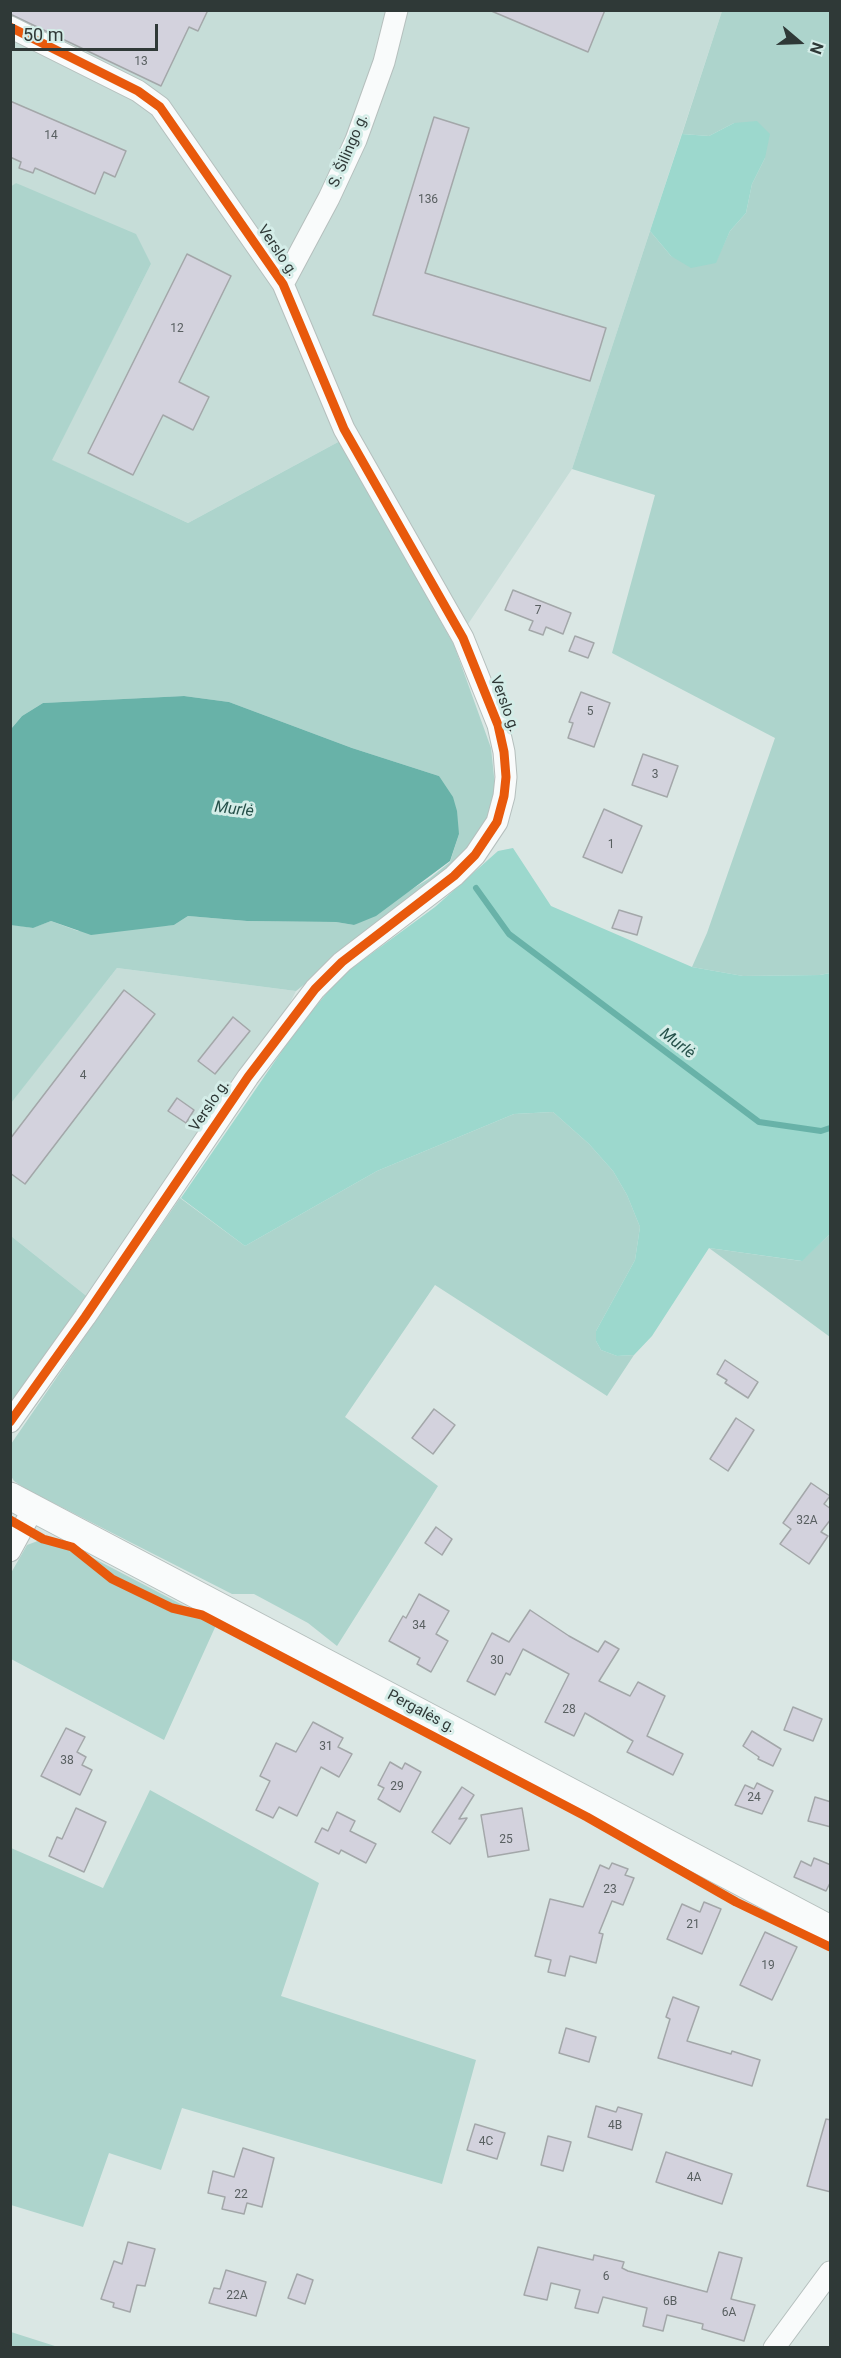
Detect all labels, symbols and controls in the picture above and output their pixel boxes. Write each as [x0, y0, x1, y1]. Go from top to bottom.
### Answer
scale bar [15, 12, 160, 50]
north arrow [769, 12, 829, 72]
text: 50 m [23, 24, 63, 45]
text: N [806, 40, 827, 56]
house number: 13 [134, 55, 148, 69]
street label: S. Šilingo g. [326, 112, 372, 190]
house number: 14 [44, 129, 58, 143]
house number: 136 [418, 193, 438, 207]
street label: Verslo g. [253, 222, 301, 280]
house number: 12 [170, 322, 184, 336]
house number: 7 [535, 604, 541, 618]
street label: Verslo g. [486, 674, 522, 734]
house number: 5 [587, 705, 593, 719]
house number: 3 [652, 768, 658, 782]
water label: Murlė [213, 798, 255, 822]
house number: 1 [608, 838, 614, 852]
water label: Murlė [656, 1024, 698, 1064]
house number: 4 [80, 1069, 86, 1083]
street label: Verslo g. [186, 1077, 234, 1135]
house number: 32A [796, 1514, 818, 1528]
house number: 34 [412, 1619, 426, 1633]
house number: 30 [490, 1654, 504, 1668]
street label: Pergalės g. [384, 1687, 458, 1737]
house number: 28 [562, 1703, 576, 1717]
house number: 31 [319, 1740, 333, 1754]
house number: 38 [60, 1754, 74, 1768]
house number: 29 [390, 1780, 404, 1794]
house number: 24 [747, 1791, 761, 1805]
house number: 25 [499, 1833, 513, 1847]
house number: 23 [603, 1883, 617, 1897]
house number: 21 [686, 1918, 700, 1932]
house number: 19 [761, 1959, 775, 1973]
house number: 4B [608, 2119, 622, 2133]
house number: 4C [479, 2135, 493, 2149]
house number: 4A [687, 2171, 701, 2185]
house number: 22 [234, 2188, 248, 2202]
house number: 6 [603, 2270, 609, 2284]
house number: 22A [226, 2289, 248, 2303]
house number: 6B [663, 2295, 677, 2309]
house number: 6A [722, 2306, 736, 2320]

